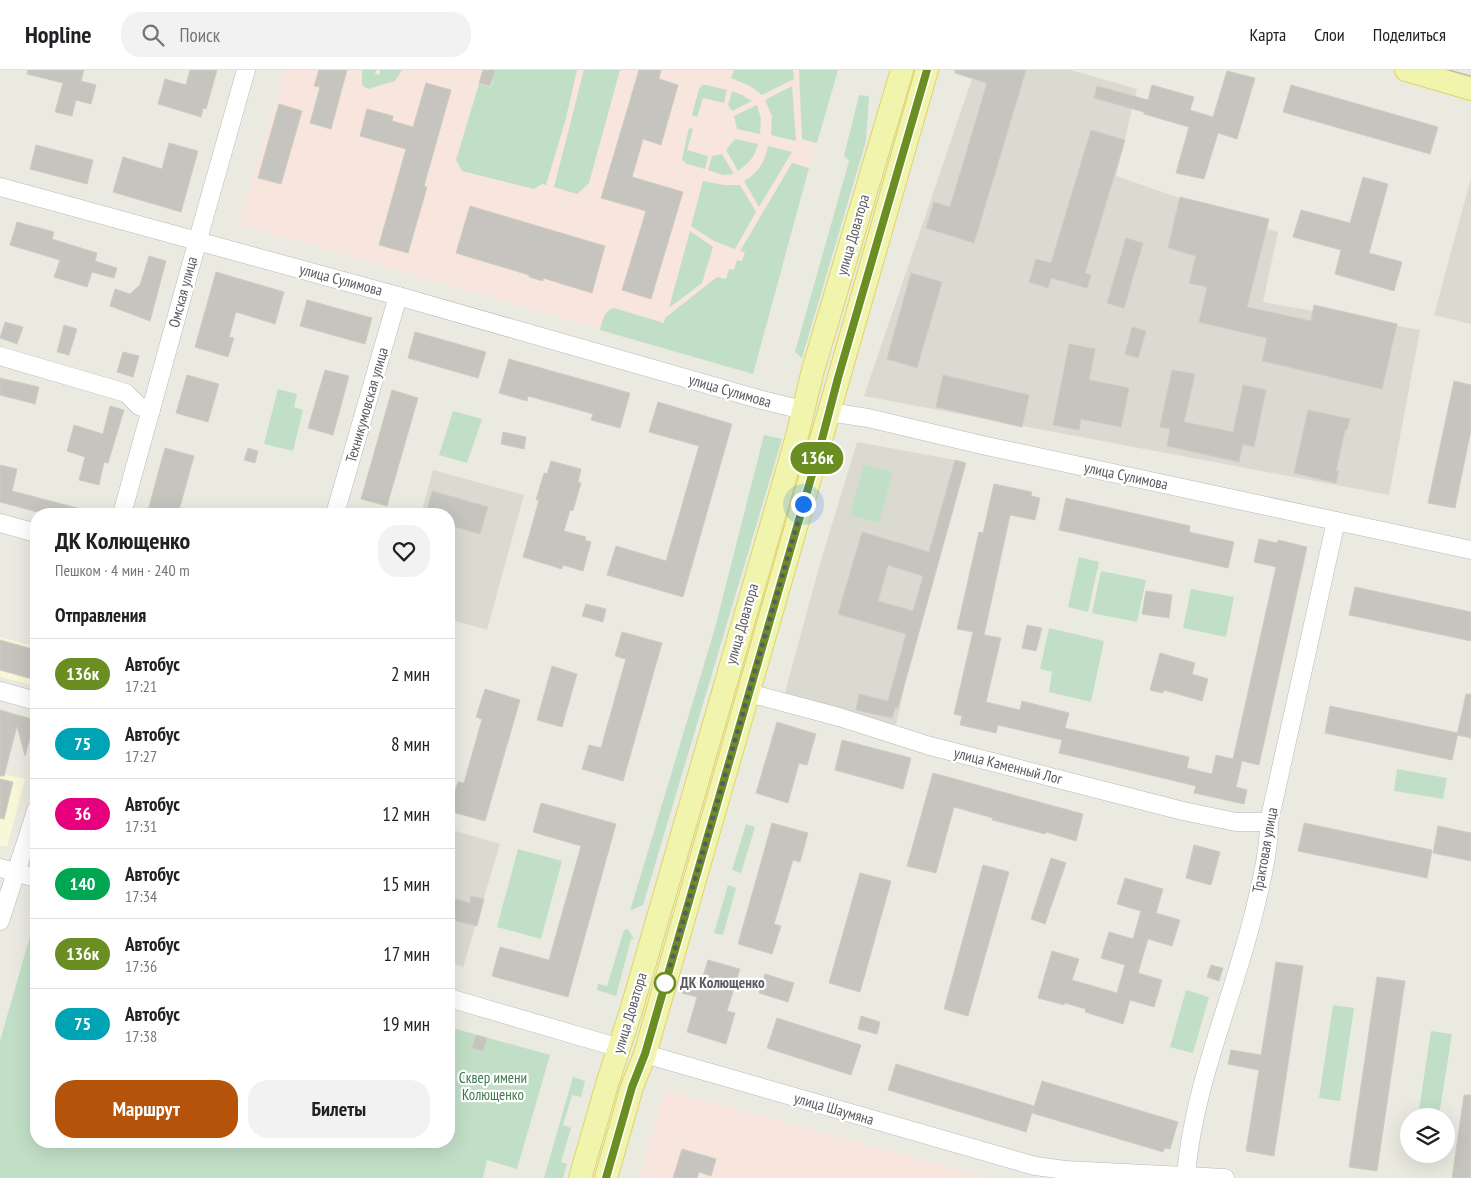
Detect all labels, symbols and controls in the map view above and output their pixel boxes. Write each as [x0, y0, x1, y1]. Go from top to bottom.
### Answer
search box [121, 12, 471, 57]
text: Hopline [25, 19, 91, 50]
icon: search [139, 21, 167, 49]
text: Поиск [179, 23, 220, 47]
text: Карта [1249, 23, 1286, 46]
text: Слои [1314, 23, 1345, 46]
text: Поделиться [1373, 23, 1446, 46]
street label: улица Доватора [832, 192, 873, 278]
street label: Омская улица [164, 254, 201, 330]
street label: улица Сулимова [298, 259, 385, 300]
street label: Техникумовская улица [341, 345, 392, 465]
street label: улица Сулимова [687, 370, 774, 411]
line badge: 136к [782, 442, 852, 474]
text: 136к [800, 446, 834, 469]
street label: улица Сулимова [1082, 457, 1170, 494]
your location [791, 492, 816, 517]
text: ДК Колющенко [55, 525, 190, 556]
button: heart [378, 525, 430, 577]
text: Пешком · 4 мин · 240 m [55, 560, 190, 580]
street label: улица Доватора [721, 581, 762, 667]
text: Отправления [55, 603, 146, 627]
text: Автобус [125, 652, 180, 676]
text: 136к [66, 662, 99, 685]
text: 2 мин [391, 662, 430, 686]
text: 17:21 [125, 676, 157, 696]
text: Автобус [125, 722, 180, 746]
text: 75 [74, 732, 91, 755]
text: 8 мин [391, 732, 430, 756]
street label: улица Каменный Лог [952, 743, 1065, 788]
text: 17:27 [125, 746, 157, 766]
text: Автобус [125, 792, 180, 816]
text: 36 [74, 802, 91, 825]
text: 12 мин [382, 802, 430, 826]
street label: Трактовая улица [1248, 806, 1281, 894]
text: 17:31 [125, 816, 157, 836]
text: Автобус [125, 862, 180, 886]
text: 140 [70, 872, 95, 895]
text: 15 мин [382, 872, 430, 896]
text: 17:34 [125, 886, 157, 906]
text: Автобус [125, 932, 180, 956]
text: 136к [66, 942, 99, 965]
text: 17 мин [383, 942, 430, 966]
text: 17:36 [125, 956, 157, 976]
street label: улица Доватора [608, 970, 651, 1056]
marker: ДК Колющенко [654, 972, 676, 994]
place label: ДК Колющенко [680, 973, 765, 992]
text: Автобус [125, 1002, 180, 1026]
text: 75 [74, 1012, 91, 1035]
text: 19 мин [382, 1012, 430, 1036]
text: 17:38 [125, 1026, 157, 1046]
park label: Сквер имени Колющенко [459, 1068, 527, 1104]
button: Маршрут [55, 1080, 238, 1138]
button: Билеты [248, 1080, 430, 1138]
street label: улица Шаумяна [792, 1088, 876, 1129]
map controls [1400, 1108, 1455, 1163]
button: layers [1400, 1108, 1455, 1163]

